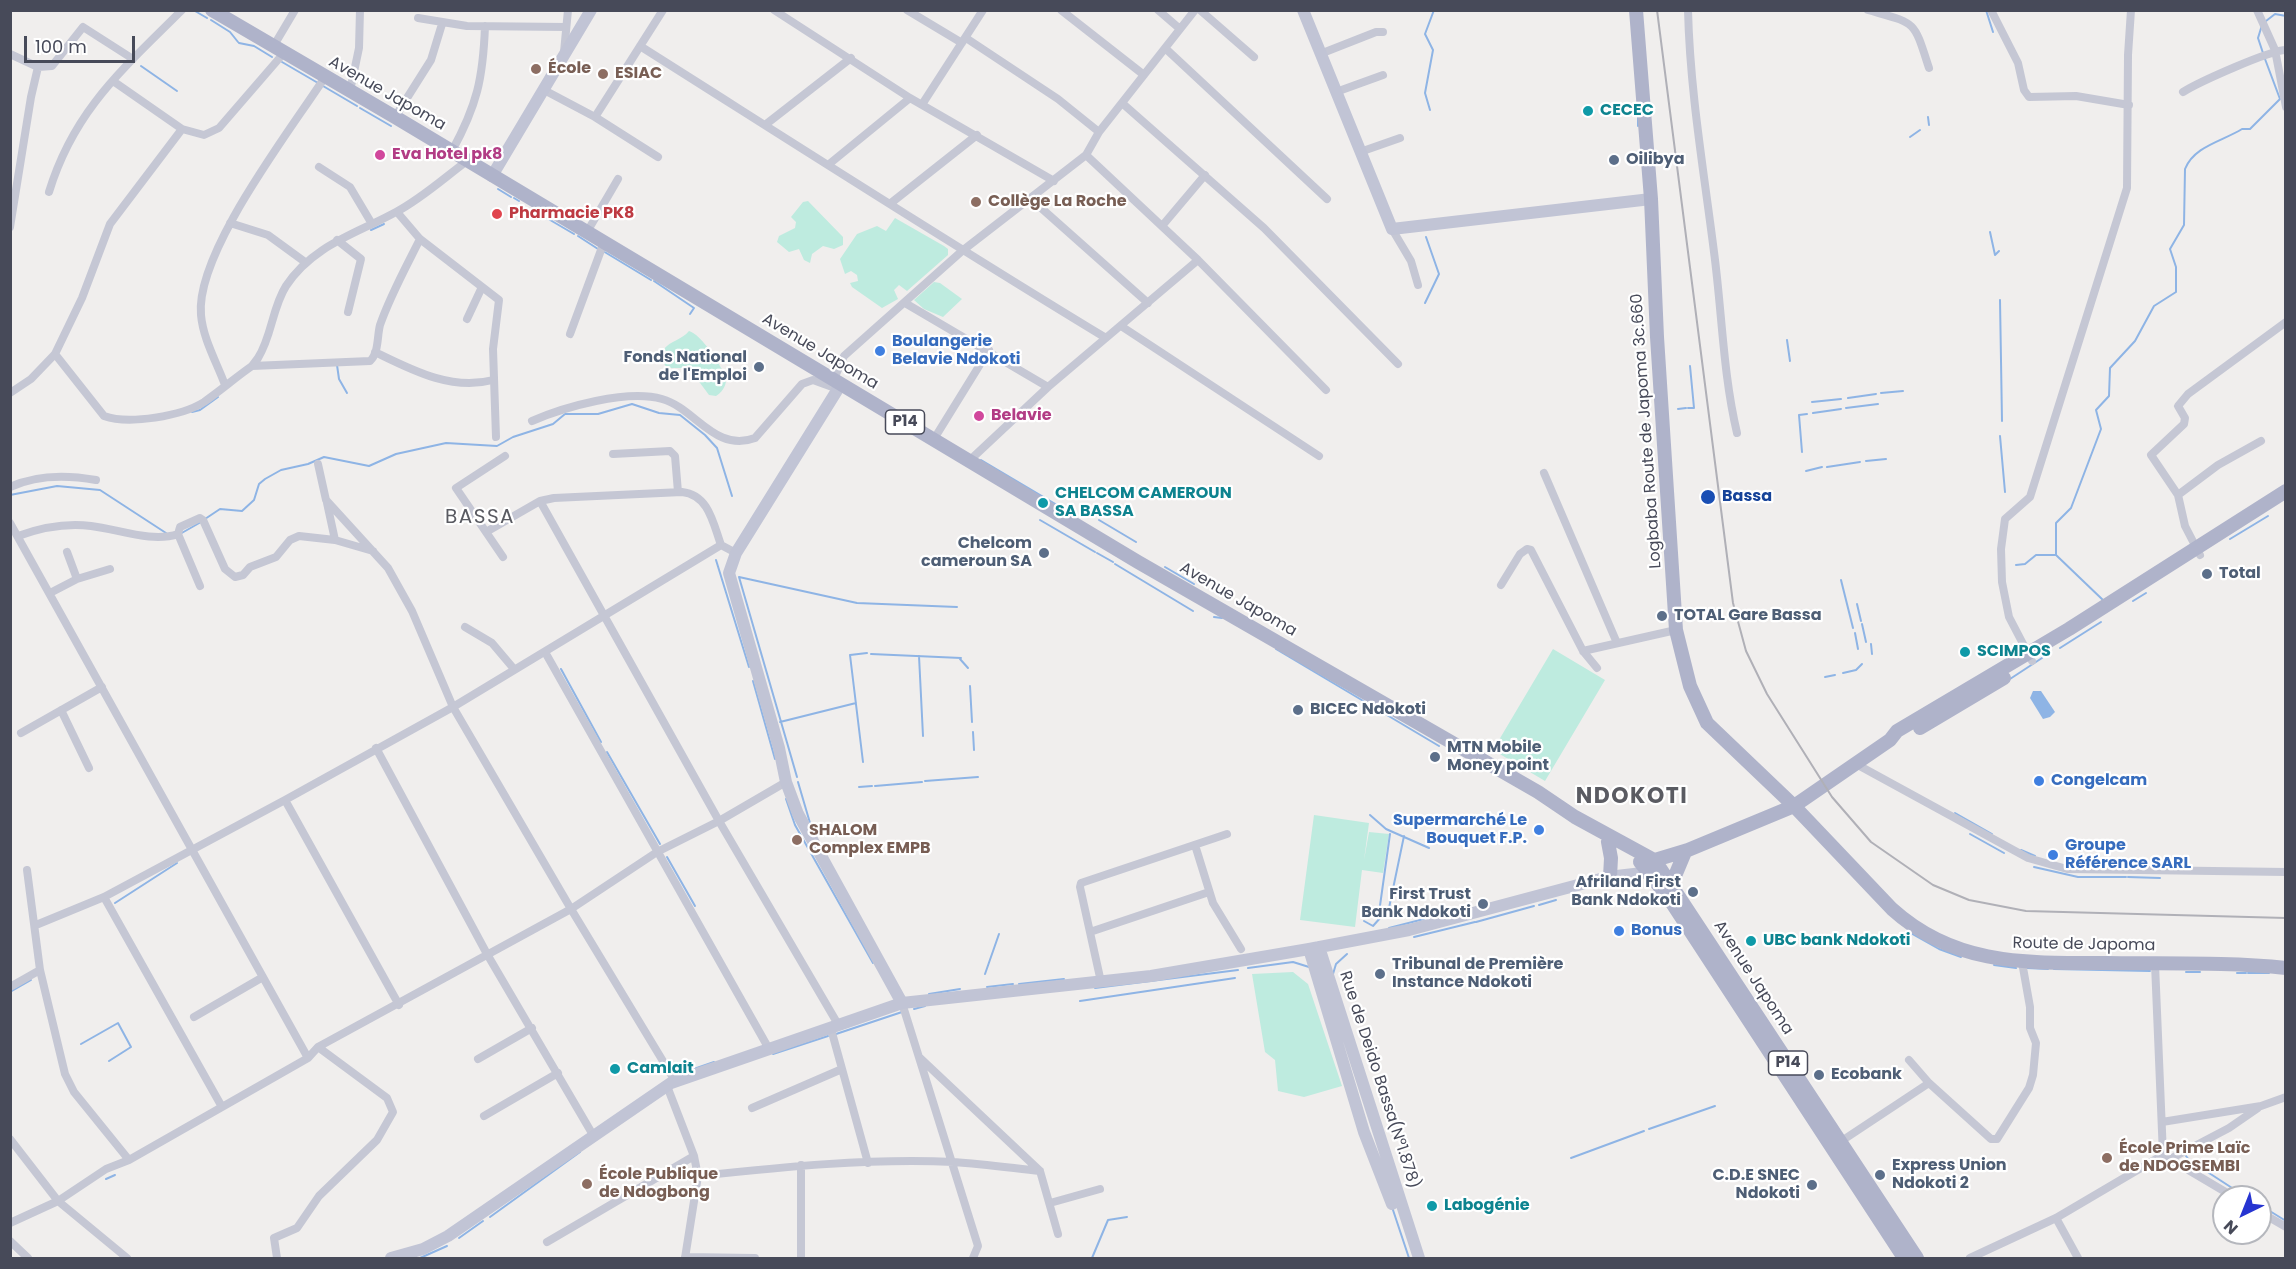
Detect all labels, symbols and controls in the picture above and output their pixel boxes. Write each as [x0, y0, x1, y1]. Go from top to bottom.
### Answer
scale bar [27, 24, 138, 62]
text: 100 m [35, 34, 87, 59]
street label: Avenue Japoma [325, 53, 449, 135]
place label: École [548, 59, 591, 79]
marker: École [529, 62, 543, 76]
place label: ESIAC [615, 64, 662, 84]
marker: ESIAC [596, 67, 610, 81]
place label: CECEC [1600, 101, 1654, 121]
marker: CECEC [1581, 104, 1595, 118]
place label: Eva Hotel pk8 [392, 145, 502, 165]
marker: Eva Hotel pk8 [373, 148, 387, 162]
place label: Oilibya [1626, 150, 1685, 170]
marker: Oilibya [1607, 153, 1621, 167]
place label: Collège La Roche [988, 192, 1127, 212]
marker: Collège La Roche [969, 195, 983, 209]
place label: Pharmacie PK8 [509, 204, 634, 224]
marker: Pharmacie PK8 [490, 207, 504, 221]
street label: Logbaba Route de Japoma 3c.660 [1628, 293, 1666, 569]
street label: Avenue Japoma [758, 310, 882, 394]
place label: Boulangerie Belavie Ndokoti [892, 332, 1020, 370]
marker: Boulangerie Belavie Ndokoti [873, 344, 887, 358]
place label: Fonds National de l'Emploi [623, 348, 747, 386]
marker: Fonds National de l'Emploi [752, 360, 766, 374]
place label: Belavie [991, 406, 1052, 426]
marker: Belavie [972, 409, 986, 423]
road number: P14 [886, 410, 924, 434]
place label: CHELCOM CAMEROUN SA BASSA [1055, 484, 1232, 522]
place label: Bassa [1722, 487, 1772, 507]
marker: Bassa [1699, 488, 1717, 506]
marker: CHELCOM CAMEROUN SA BASSA [1036, 496, 1050, 510]
district label: BASSA [445, 506, 515, 530]
place label: Chelcom cameroun SA [921, 534, 1032, 572]
marker: Chelcom cameroun SA [1037, 546, 1051, 560]
street label: Avenue Japoma [1176, 559, 1300, 641]
place label: Total [2219, 564, 2261, 584]
marker: Total [2200, 567, 2214, 581]
place label: TOTAL Gare Bassa [1674, 606, 1822, 626]
marker: TOTAL Gare Bassa [1655, 609, 1669, 623]
place label: SCIMPOS [1977, 642, 2051, 662]
marker: SCIMPOS [1958, 645, 1972, 659]
place label: BICEC Ndokoti [1310, 700, 1426, 720]
marker: BICEC Ndokoti [1291, 703, 1305, 717]
place label: MTN Mobile Money point [1447, 738, 1549, 776]
marker: MTN Mobile Money point [1428, 750, 1442, 764]
place label: Congelcam [2051, 771, 2147, 791]
marker: Congelcam [2032, 774, 2046, 788]
district label: NDOKOTI [1576, 784, 1688, 810]
place label: Supermarché Le Bouquet F.P. [1393, 811, 1527, 849]
place label: SHALOM Complex EMPB [809, 821, 930, 859]
marker: Supermarché Le Bouquet F.P. [1532, 823, 1546, 837]
marker: SHALOM Complex EMPB [790, 833, 804, 847]
place label: Groupe Référence SARL [2065, 836, 2191, 874]
marker: Groupe Référence SARL [2046, 848, 2060, 862]
place label: Afriland First Bank Ndokoti [1571, 873, 1681, 911]
place label: First Trust Bank Ndokoti [1361, 885, 1471, 923]
marker: Afriland First Bank Ndokoti [1686, 885, 1700, 899]
marker: First Trust Bank Ndokoti [1476, 897, 1490, 911]
street label: Avenue Japoma [1709, 917, 1797, 1039]
place label: Bonus [1631, 921, 1682, 941]
marker: Bonus [1612, 924, 1626, 938]
place label: UBC bank Ndokoti [1763, 931, 1911, 951]
marker: UBC bank Ndokoti [1744, 934, 1758, 948]
street label: Route de Japoma [2012, 934, 2156, 956]
place label: Tribunal de Première Instance Ndokoti [1392, 955, 1563, 993]
marker: Tribunal de Première Instance Ndokoti [1373, 967, 1387, 981]
street label: Rue de Deido Bassa(N°1.878) [1335, 969, 1423, 1191]
road number: P14 [1768, 1051, 1808, 1075]
place label: Camlait [627, 1059, 694, 1079]
marker: Camlait [608, 1062, 622, 1076]
place label: Ecobank [1831, 1065, 1902, 1085]
marker: Ecobank [1812, 1068, 1826, 1082]
place label: École Prime Laïc de NDOGSEMBI [2119, 1139, 2251, 1177]
marker: École Prime Laïc de NDOGSEMBI [2100, 1151, 2114, 1165]
place label: Express Union Ndokoti 2 [1892, 1156, 2007, 1194]
place label: École Publique de Ndogbong [599, 1165, 718, 1203]
place label: C.D.E SNEC Ndokoti [1712, 1166, 1800, 1204]
marker: Express Union Ndokoti 2 [1873, 1168, 1887, 1182]
marker: École Publique de Ndogbong [580, 1177, 594, 1191]
marker: C.D.E SNEC Ndokoti [1805, 1178, 1819, 1192]
north arrow [2212, 1185, 2272, 1245]
place label: Labogénie [1444, 1196, 1530, 1216]
marker: Labogénie [1425, 1199, 1439, 1213]
text: N [2219, 1215, 2243, 1240]

